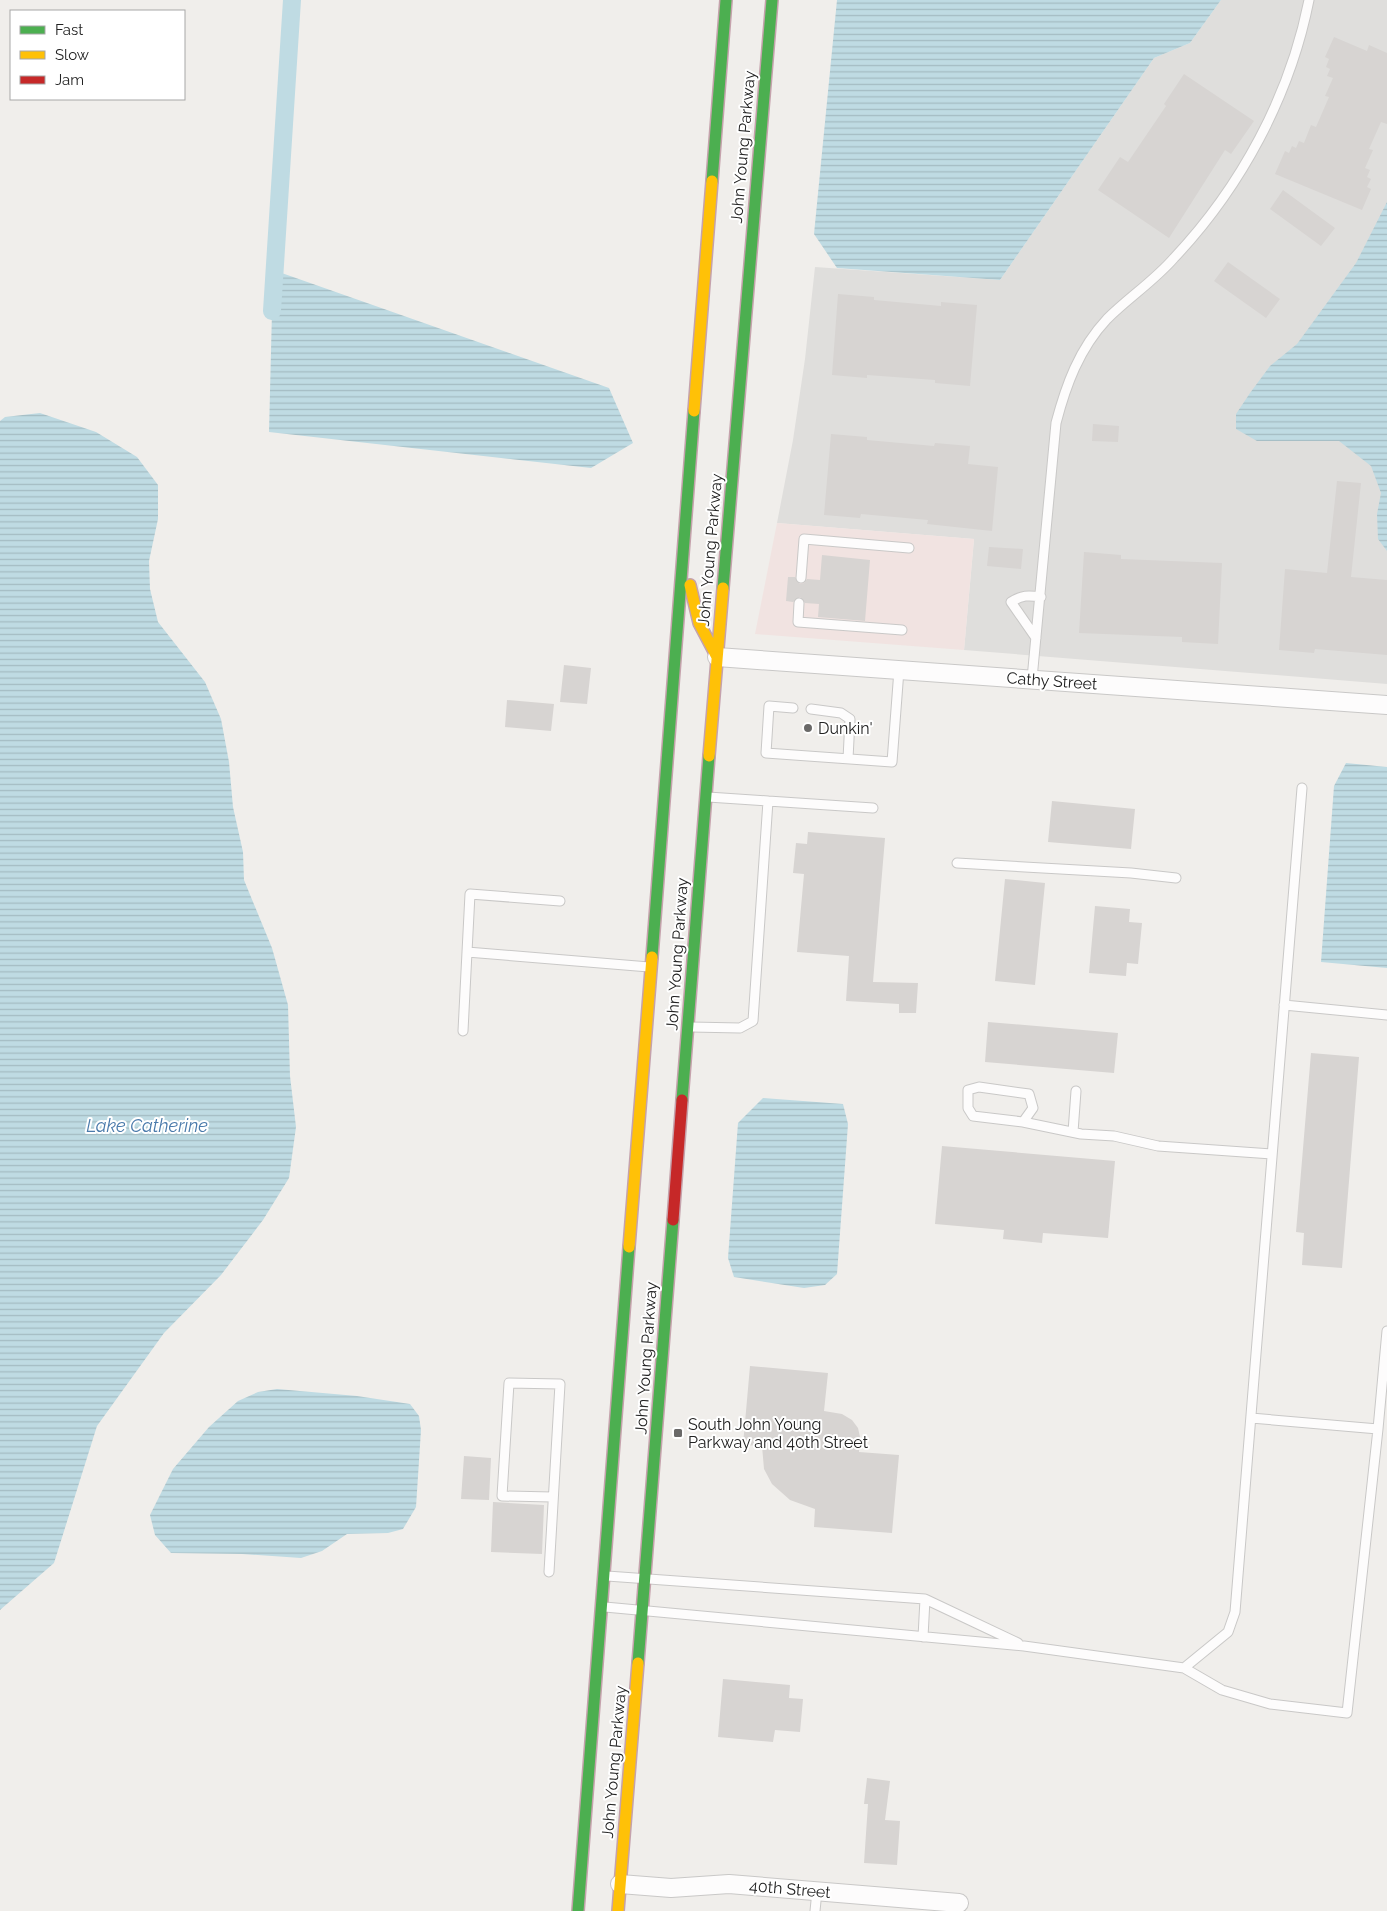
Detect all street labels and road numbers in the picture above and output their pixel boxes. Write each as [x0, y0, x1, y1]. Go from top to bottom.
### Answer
street label: John Young Parkway [727, 70, 759, 224]
street label: John Young Parkway [694, 473, 726, 627]
street label: Cathy Street [1006, 668, 1099, 694]
street label: John Young Parkway [662, 877, 692, 1031]
street label: John Young Parkway [631, 1281, 661, 1435]
street label: John Young Parkway [598, 1685, 630, 1839]
street label: 40th Street [748, 1876, 832, 1902]

